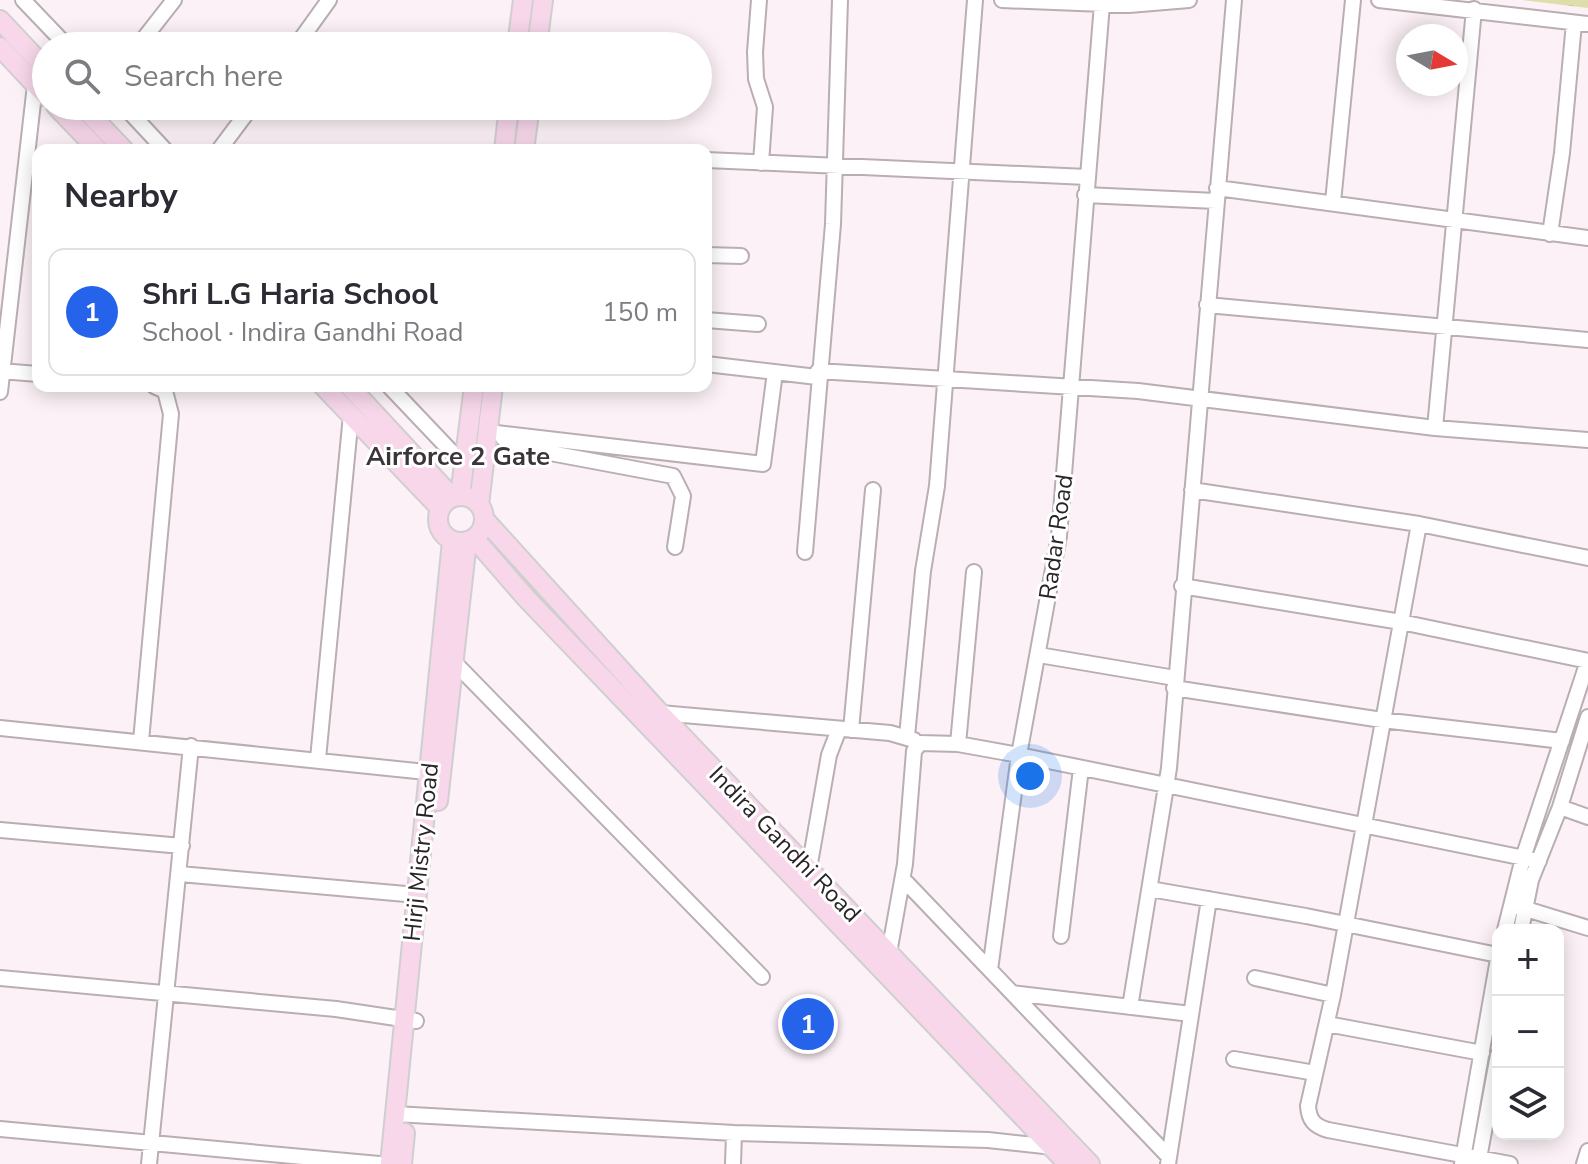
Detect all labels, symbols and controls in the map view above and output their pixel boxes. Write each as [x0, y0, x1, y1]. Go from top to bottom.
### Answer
north arrow [1396, 24, 1468, 96]
search box [32, 32, 712, 120]
icon: search [60, 54, 104, 98]
text: Search here [124, 56, 283, 97]
text: Nearby [64, 173, 178, 219]
text: Shri L.G Haria School [142, 274, 438, 315]
text: 1 [84, 295, 100, 330]
text: 150 m [602, 295, 678, 330]
text: School · Indira Gandhi Road [142, 315, 464, 350]
district label: Airforce 2 Gate [366, 439, 550, 474]
street label: Radar Road [1031, 472, 1081, 602]
your location [1010, 756, 1050, 796]
street label: Indira Gandhi Road [702, 759, 868, 929]
street label: Hirji Mistry Road [396, 761, 446, 943]
map controls [1492, 924, 1564, 1140]
button: + [1492, 924, 1564, 996]
pin: 1 [782, 994, 834, 1054]
button: − [1492, 996, 1564, 1068]
button: layers [1492, 1068, 1564, 1140]

